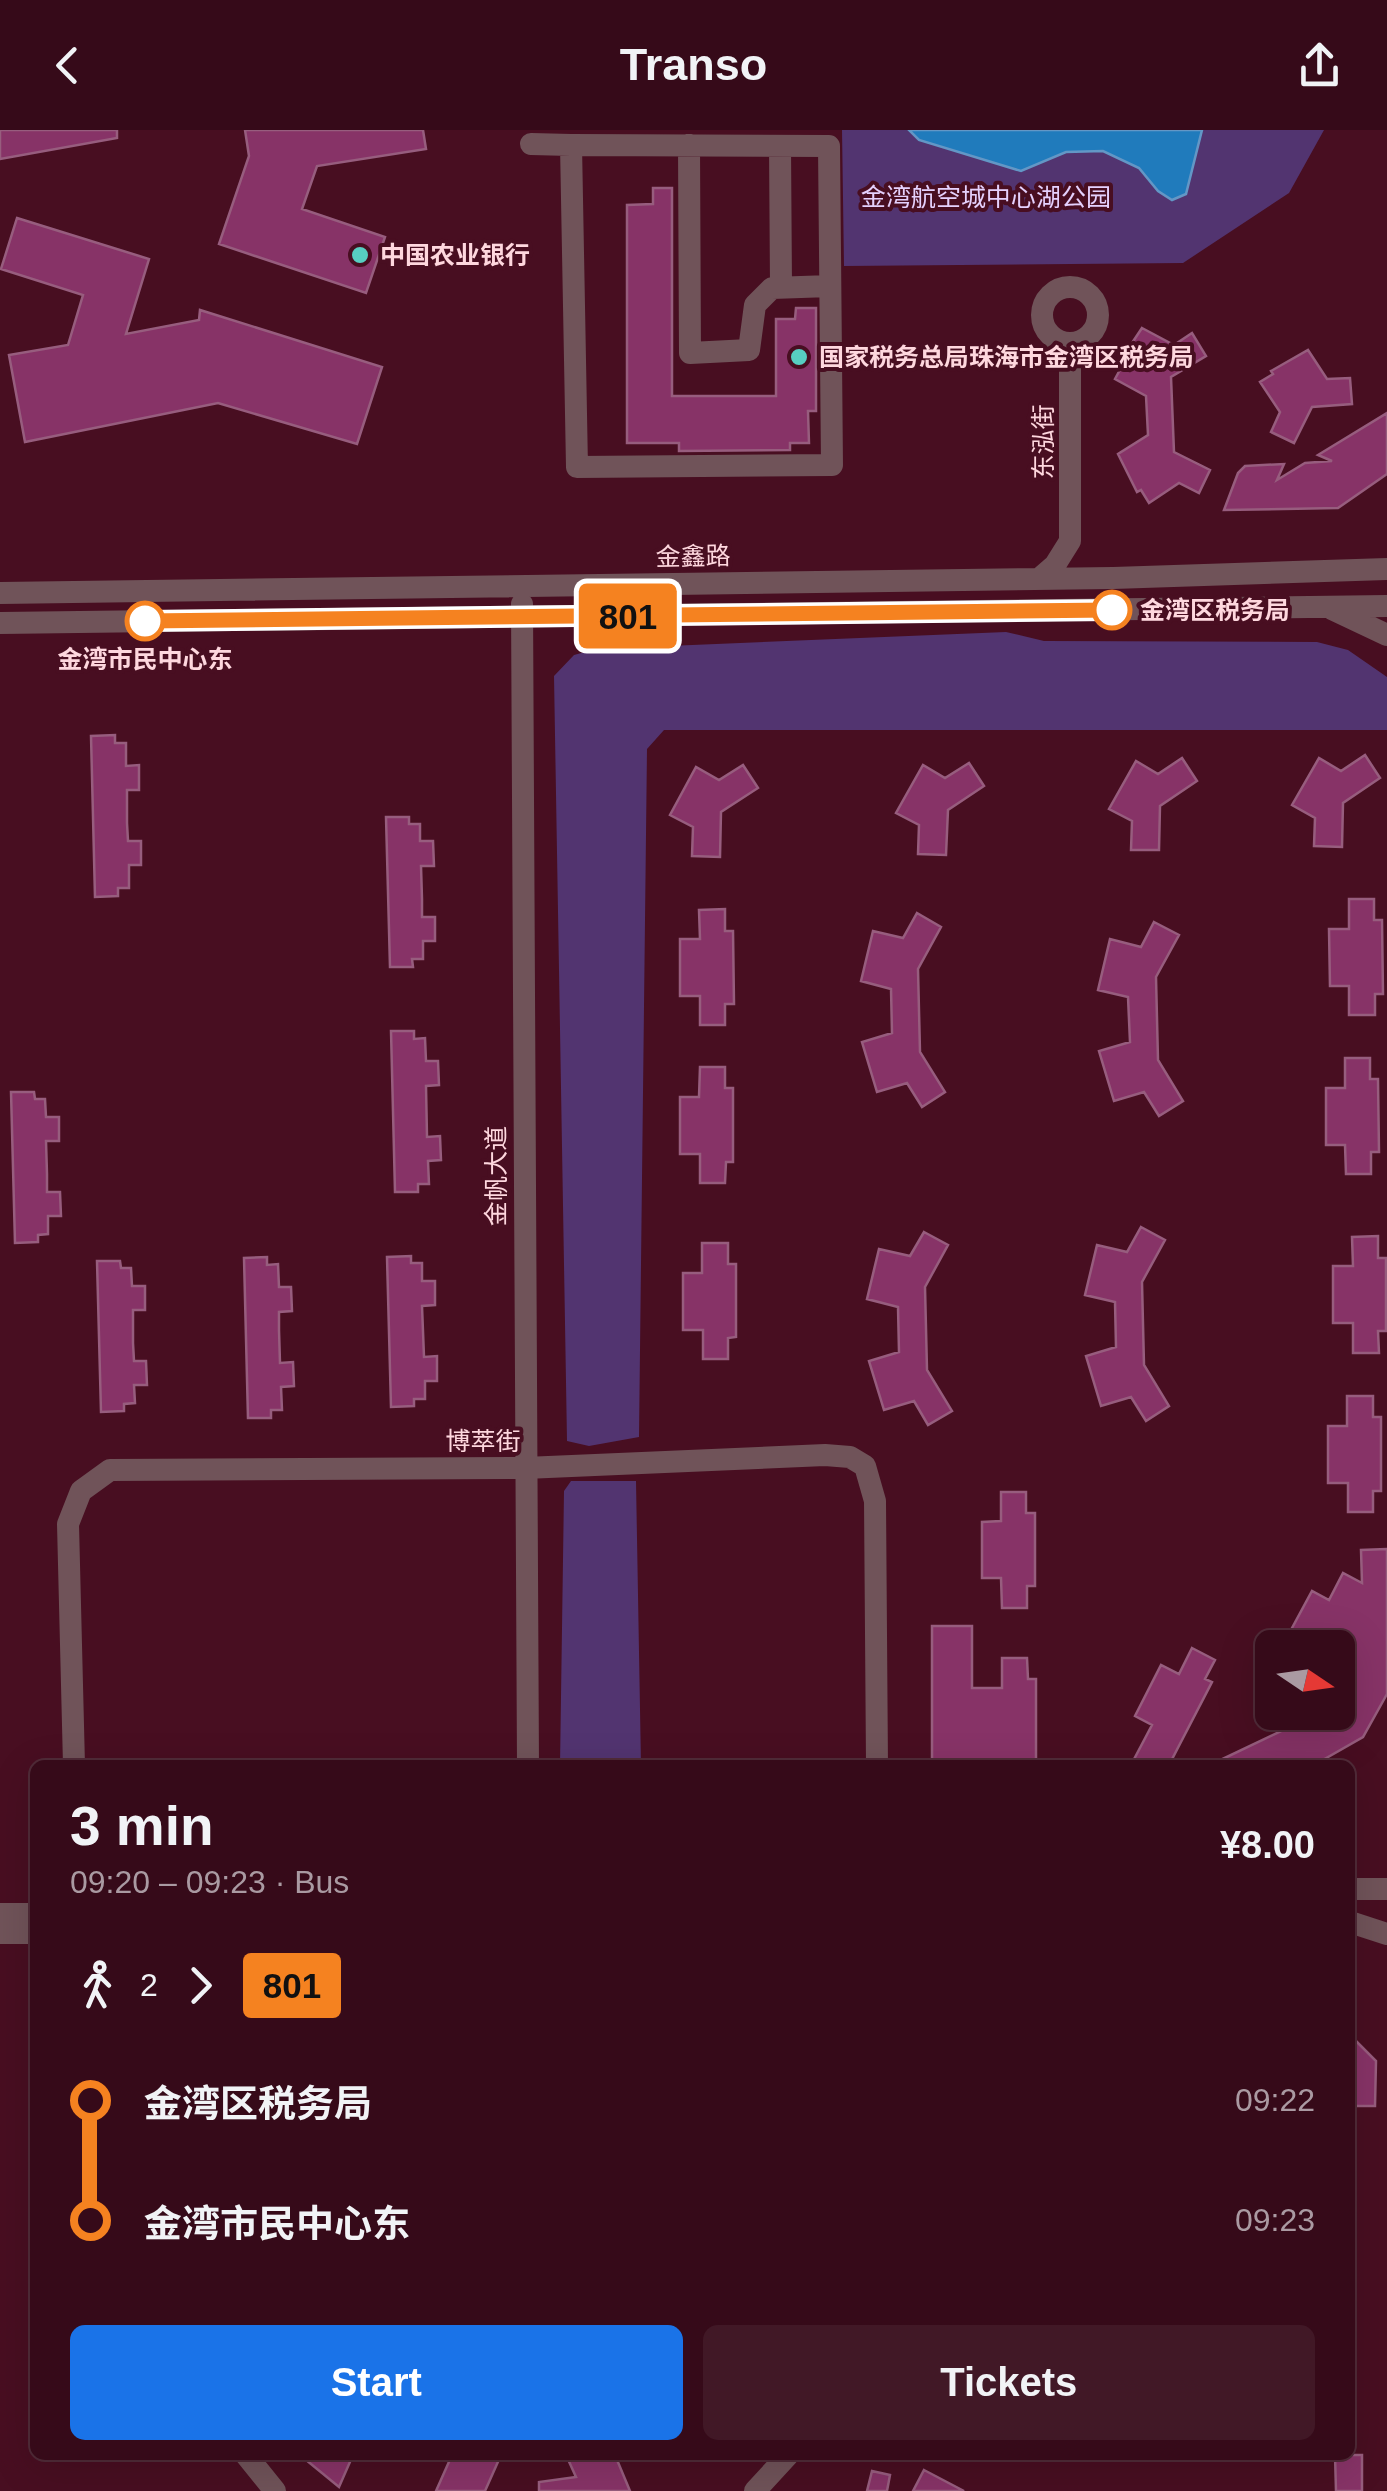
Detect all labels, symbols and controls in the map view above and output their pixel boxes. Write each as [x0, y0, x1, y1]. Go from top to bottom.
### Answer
icon: back [40, 38, 95, 93]
icon: share [1292, 38, 1347, 93]
text: Transo [620, 39, 767, 90]
park label: 金湾航空城中心湖公园 [861, 183, 1111, 211]
place label: 中国农业银行 [380, 241, 530, 269]
marker: 中国农业银行 [349, 244, 371, 266]
place label: 国家税务总局珠海市金湾区税务局 [819, 343, 1194, 371]
marker: 国家税务总局珠海市金湾区税务局 [788, 346, 810, 368]
street label: 东泓街 [1029, 404, 1057, 480]
street label: 金鑫路 [655, 541, 731, 571]
line badge: 801 [570, 584, 686, 648]
marker: 金湾区税务局 [1093, 591, 1131, 629]
place label: 金湾区税务局 [1140, 596, 1290, 624]
text: 801 [599, 597, 657, 636]
marker: 金湾市民中心东 [126, 602, 164, 640]
place label: 金湾市民中心东 [57, 645, 233, 673]
street label: 金帆大道 [482, 1126, 510, 1226]
street label: 博萃街 [445, 1427, 521, 1455]
north arrow [1255, 1630, 1355, 1730]
map controls [1255, 1630, 1355, 1730]
text: 3 min [70, 1795, 214, 1857]
text: ¥8.00 [1220, 1824, 1315, 1866]
text: 09:20 – 09:23 · Bus [70, 1864, 349, 1900]
icon: walk [70, 1958, 125, 2013]
icon: forward [173, 1958, 228, 2013]
text: 801 [263, 1966, 321, 2005]
text: 2 [140, 1967, 158, 2003]
text: 09:22 [1235, 2082, 1315, 2118]
text: 金湾区税务局 [144, 2083, 372, 2125]
text: 09:23 [1235, 2202, 1315, 2238]
text: 金湾市民中心东 [144, 2203, 410, 2245]
button: Start [70, 2325, 683, 2440]
button: Tickets [703, 2325, 1315, 2440]

